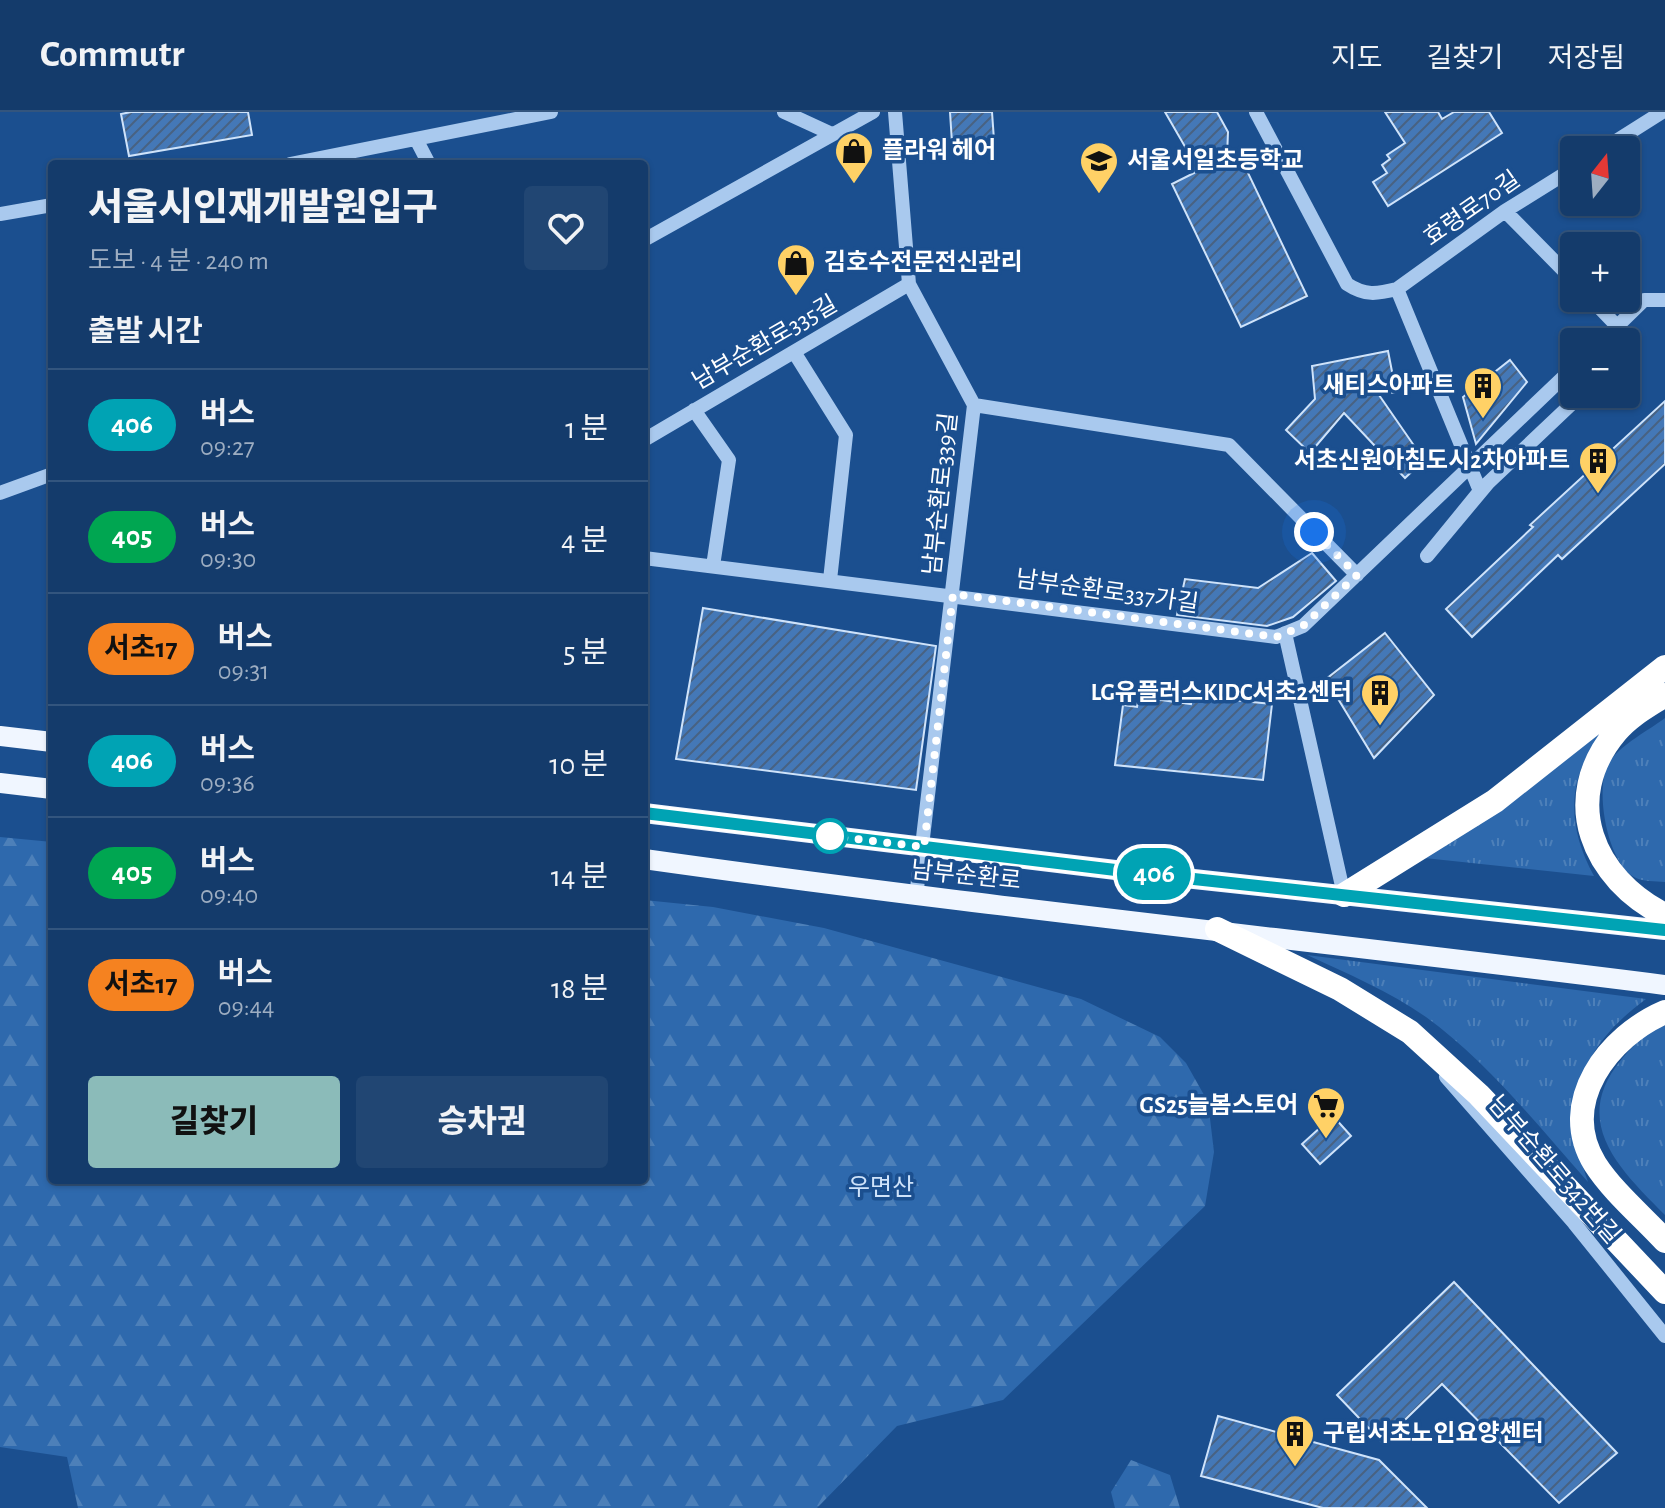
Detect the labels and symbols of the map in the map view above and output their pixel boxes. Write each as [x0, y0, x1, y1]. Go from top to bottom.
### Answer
shop icon: 플라워 헤어 [833, 130, 875, 185]
north arrow [1560, 136, 1640, 216]
place label: 플라워 헤어 [882, 137, 996, 163]
school or university icon: 서울서일초등학교 [1078, 140, 1120, 195]
place label: 서울서일초등학교 [1127, 147, 1304, 173]
street label: 효령로70길 [1419, 167, 1524, 251]
shop icon: 김호수전문전신관리 [775, 242, 817, 297]
place label: 김호수전문전신관리 [824, 249, 1023, 275]
street label: 남부순환로335길 [688, 291, 841, 394]
building icon: 새티스아파트 [1462, 365, 1504, 420]
place label: 새티스아파트 [1323, 372, 1455, 398]
street label: 남부순환로339길 [920, 411, 961, 577]
building icon: 서초신원아침도시2차아파트 [1577, 440, 1619, 495]
place label: 서초신원아침도시2차아파트 [1294, 447, 1570, 473]
your location [1294, 512, 1334, 552]
street label: 남부순환로337가길 [1014, 566, 1200, 617]
building icon: LG유플러스KIDC서초2센터 [1359, 672, 1401, 727]
place label: LG유플러스KIDC서초2센터 [1091, 679, 1352, 705]
unlabelled marker [813, 819, 847, 853]
line badge: 406 [1108, 848, 1200, 900]
street label: 남부순환로 [910, 857, 1022, 894]
supermarket icon: GS25늘봄스토어 [1305, 1085, 1347, 1140]
street label: 남부순환로342번길 [1484, 1091, 1625, 1248]
place label: GS25늘봄스토어 [1140, 1092, 1298, 1118]
park label: 우면산 [848, 1175, 914, 1200]
building icon: 구립서초노인요양센터 [1274, 1413, 1316, 1468]
place label: 구립서초노인요양센터 [1323, 1420, 1544, 1446]

